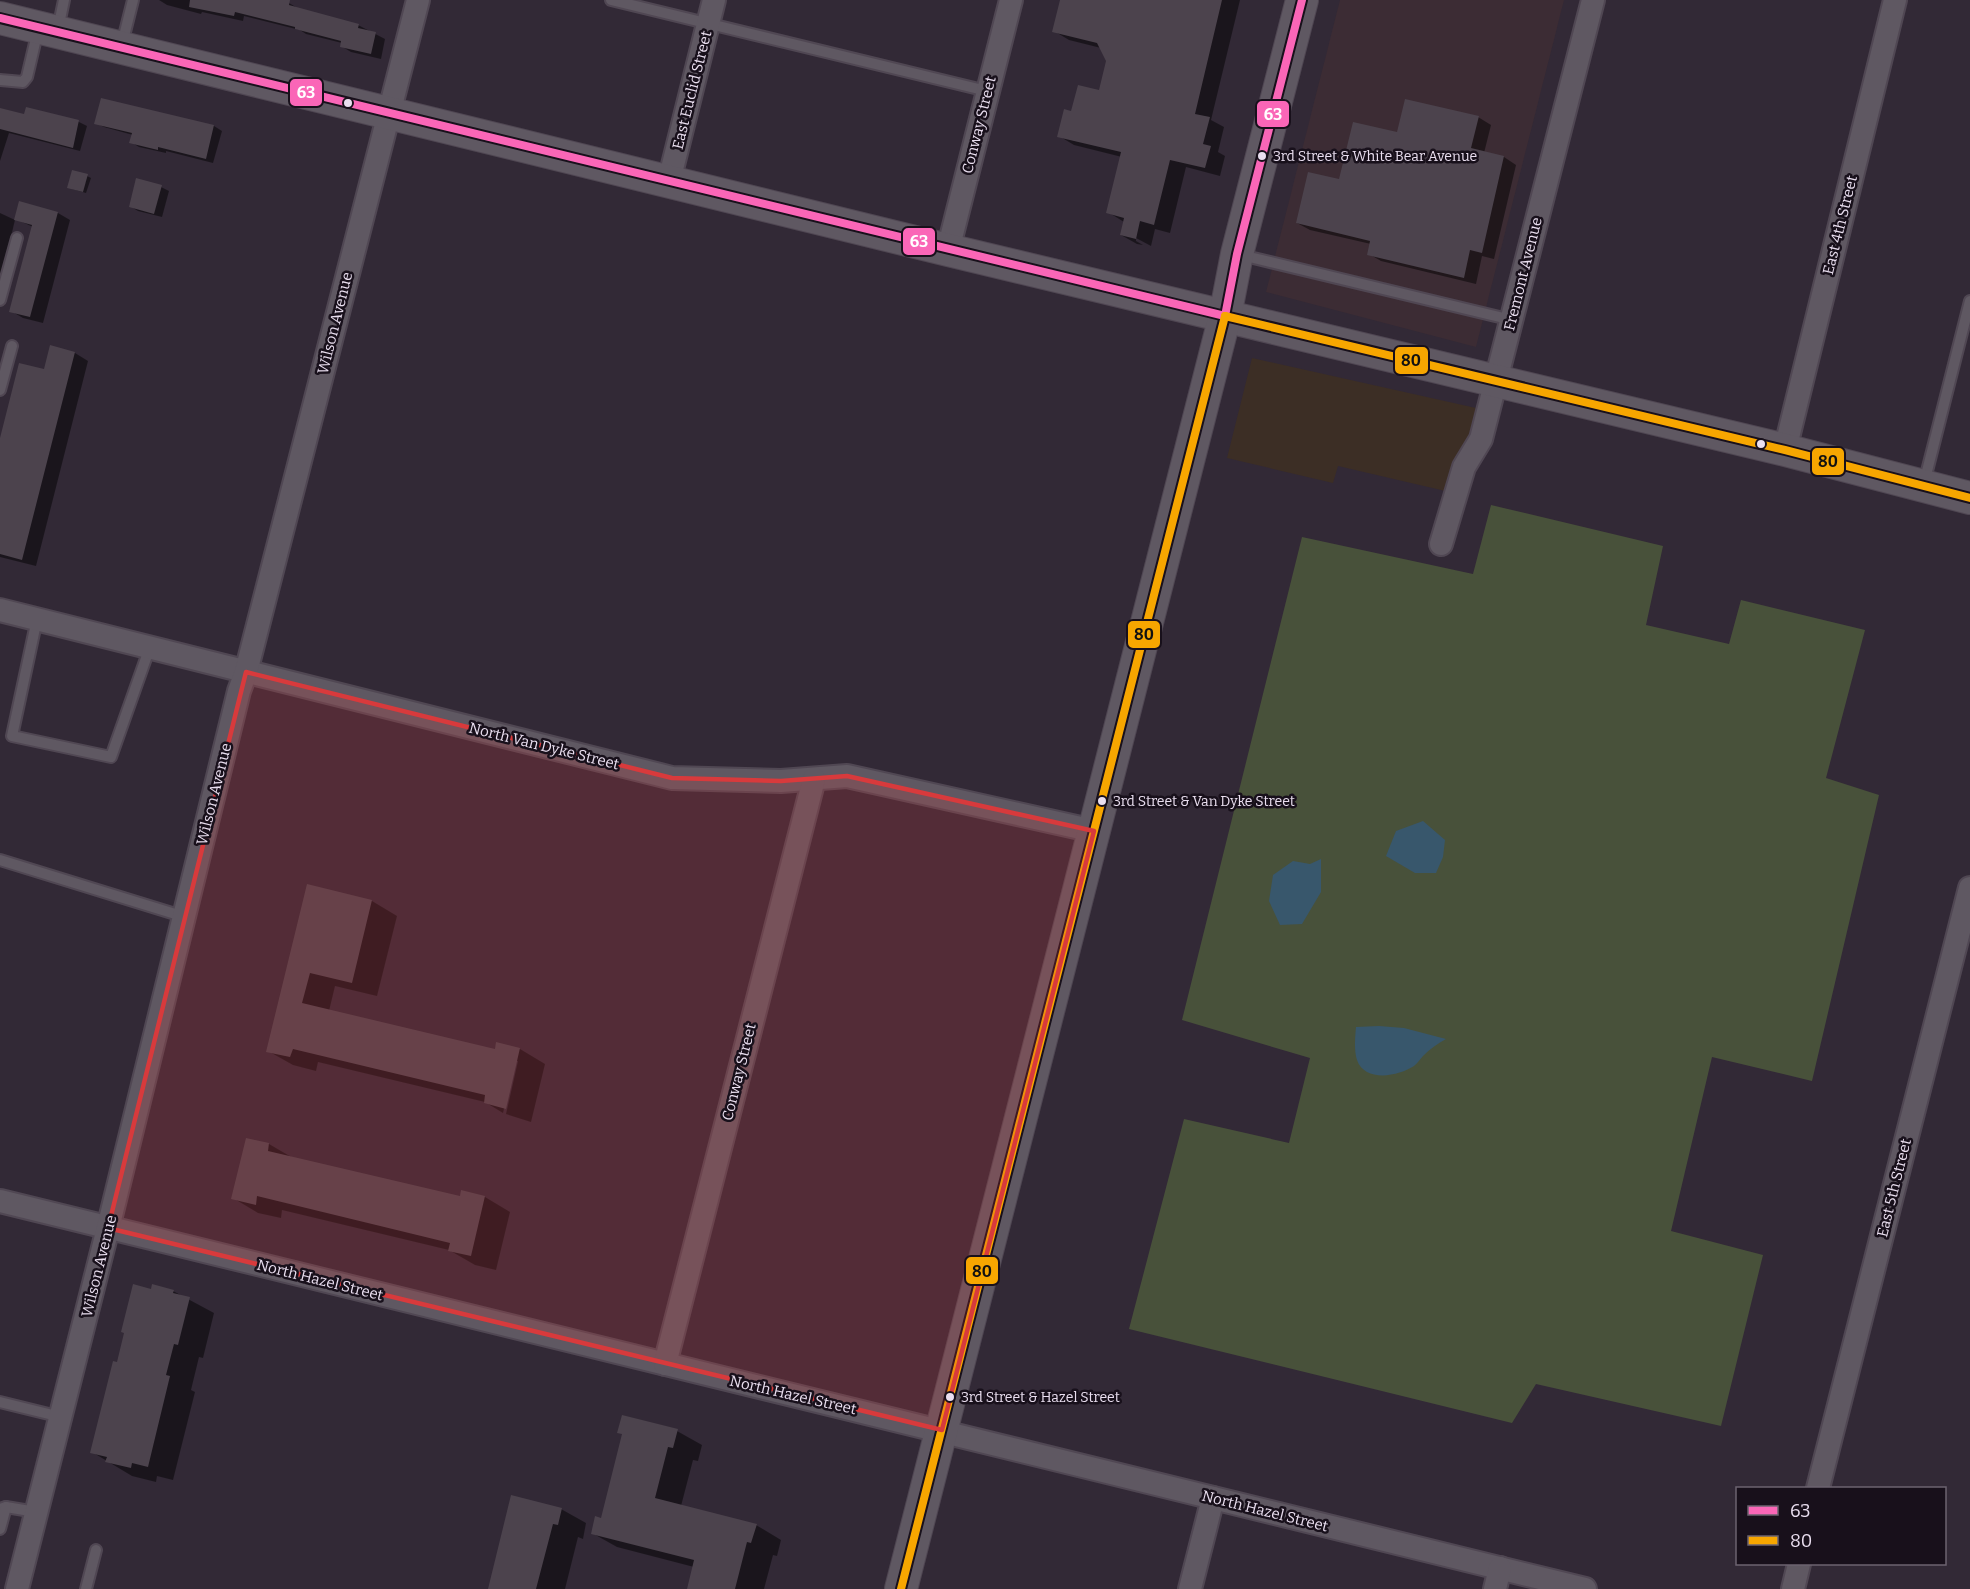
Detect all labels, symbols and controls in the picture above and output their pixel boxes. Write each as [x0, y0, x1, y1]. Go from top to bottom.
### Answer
street label: East Euclid Street [669, 28, 716, 151]
street label: Conway Street [958, 74, 1000, 176]
line badge: 63 [289, 78, 323, 107]
text: 63 [297, 83, 315, 102]
unlabelled marker [342, 97, 354, 109]
line badge: 63 [1256, 100, 1290, 128]
text: 63 [1264, 105, 1282, 124]
place label: 3rd Street & White Bear Avenue [1273, 148, 1477, 165]
marker: 3rd Street & White Bear Avenue [1256, 150, 1268, 162]
street label: East 4th Street [1819, 173, 1861, 276]
street label: Fremont Avenue [1500, 215, 1546, 333]
line badge: 63 [902, 227, 936, 256]
text: 63 [910, 232, 928, 251]
street label: Wilson Avenue [314, 270, 356, 376]
line badge: 80 [1394, 346, 1429, 375]
text: 80 [1401, 351, 1421, 370]
unlabelled marker [1755, 438, 1767, 450]
line badge: 80 [1811, 447, 1845, 476]
text: 80 [1818, 452, 1838, 471]
line badge: 80 [1127, 620, 1161, 649]
text: 80 [1134, 625, 1154, 644]
street label: North Van Dyke Street [467, 719, 622, 774]
street label: Wilson Avenue [193, 741, 235, 847]
place label: 3rd Street & Van Dyke Street [1113, 793, 1295, 810]
marker: 3rd Street & Van Dyke Street [1096, 795, 1108, 807]
street label: Conway Street [718, 1021, 760, 1123]
street label: East 5th Street [1873, 1136, 1915, 1239]
street label: Wilson Avenue [78, 1213, 120, 1319]
street label: North Hazel Street [255, 1256, 386, 1305]
line badge: 80 [965, 1256, 999, 1285]
text: 80 [972, 1262, 992, 1281]
street label: North Hazel Street [728, 1372, 859, 1418]
place label: 3rd Street & Hazel Street [961, 1389, 1120, 1406]
marker: 3rd Street & Hazel Street [944, 1391, 956, 1403]
street label: North Hazel Street [1200, 1487, 1331, 1536]
legend [1736, 1487, 1946, 1565]
text: 63 [1790, 1500, 1811, 1522]
text: 80 [1790, 1530, 1812, 1552]

